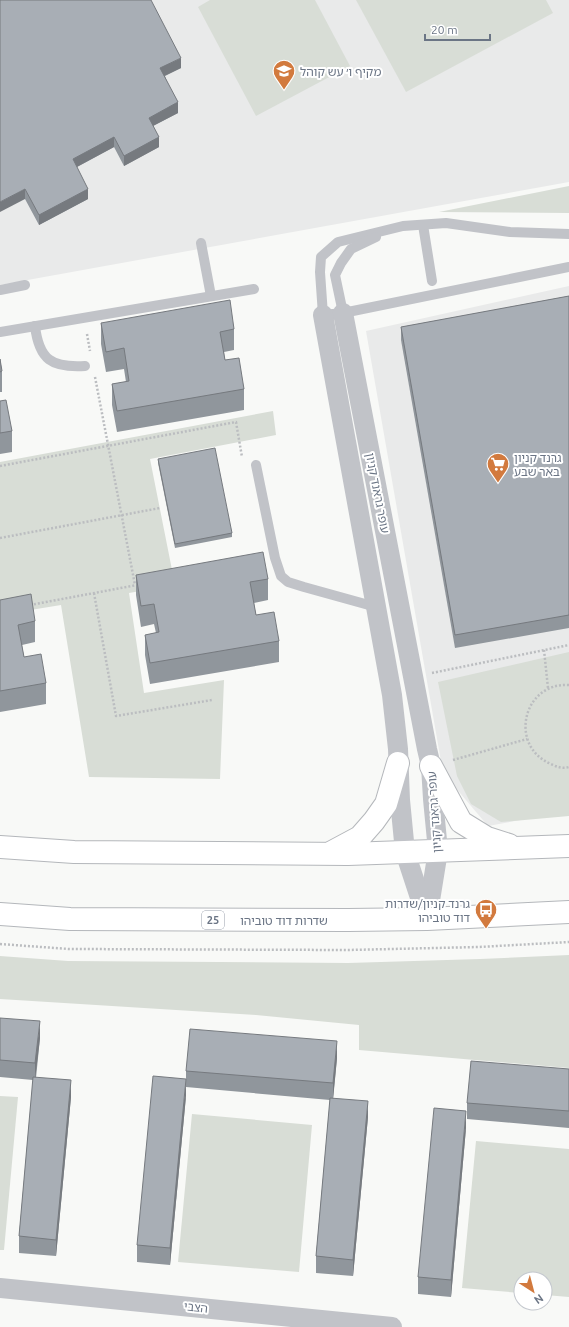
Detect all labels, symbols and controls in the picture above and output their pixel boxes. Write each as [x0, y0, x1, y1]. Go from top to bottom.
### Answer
scale bar [425, 16, 490, 42]
text: 20 m [431, 23, 458, 36]
school or university icon: מקיף ו׳ עש קוהל [271, 58, 297, 91]
place label: מקיף ו׳ עש קוהל [300, 65, 381, 78]
supermarket icon: גרנד קניון באר שבע [485, 451, 511, 484]
place label: גרנד קניון באר שבע [514, 451, 562, 478]
street label: עופר גראנד קניון [364, 452, 392, 534]
street label: עופר גראנד קניון [425, 771, 443, 853]
place label: גרנד קניון/שדרות דוד טוביהו [385, 897, 470, 924]
bus stop icon: גרנד קניון/שדרות דוד טוביהו [473, 897, 499, 930]
road number: 25 [202, 911, 224, 929]
street label: שדרות דוד טוביהו [240, 914, 328, 927]
north arrow [513, 1271, 553, 1311]
text: N [532, 1292, 546, 1306]
street label: הצבי [183, 1299, 209, 1315]

